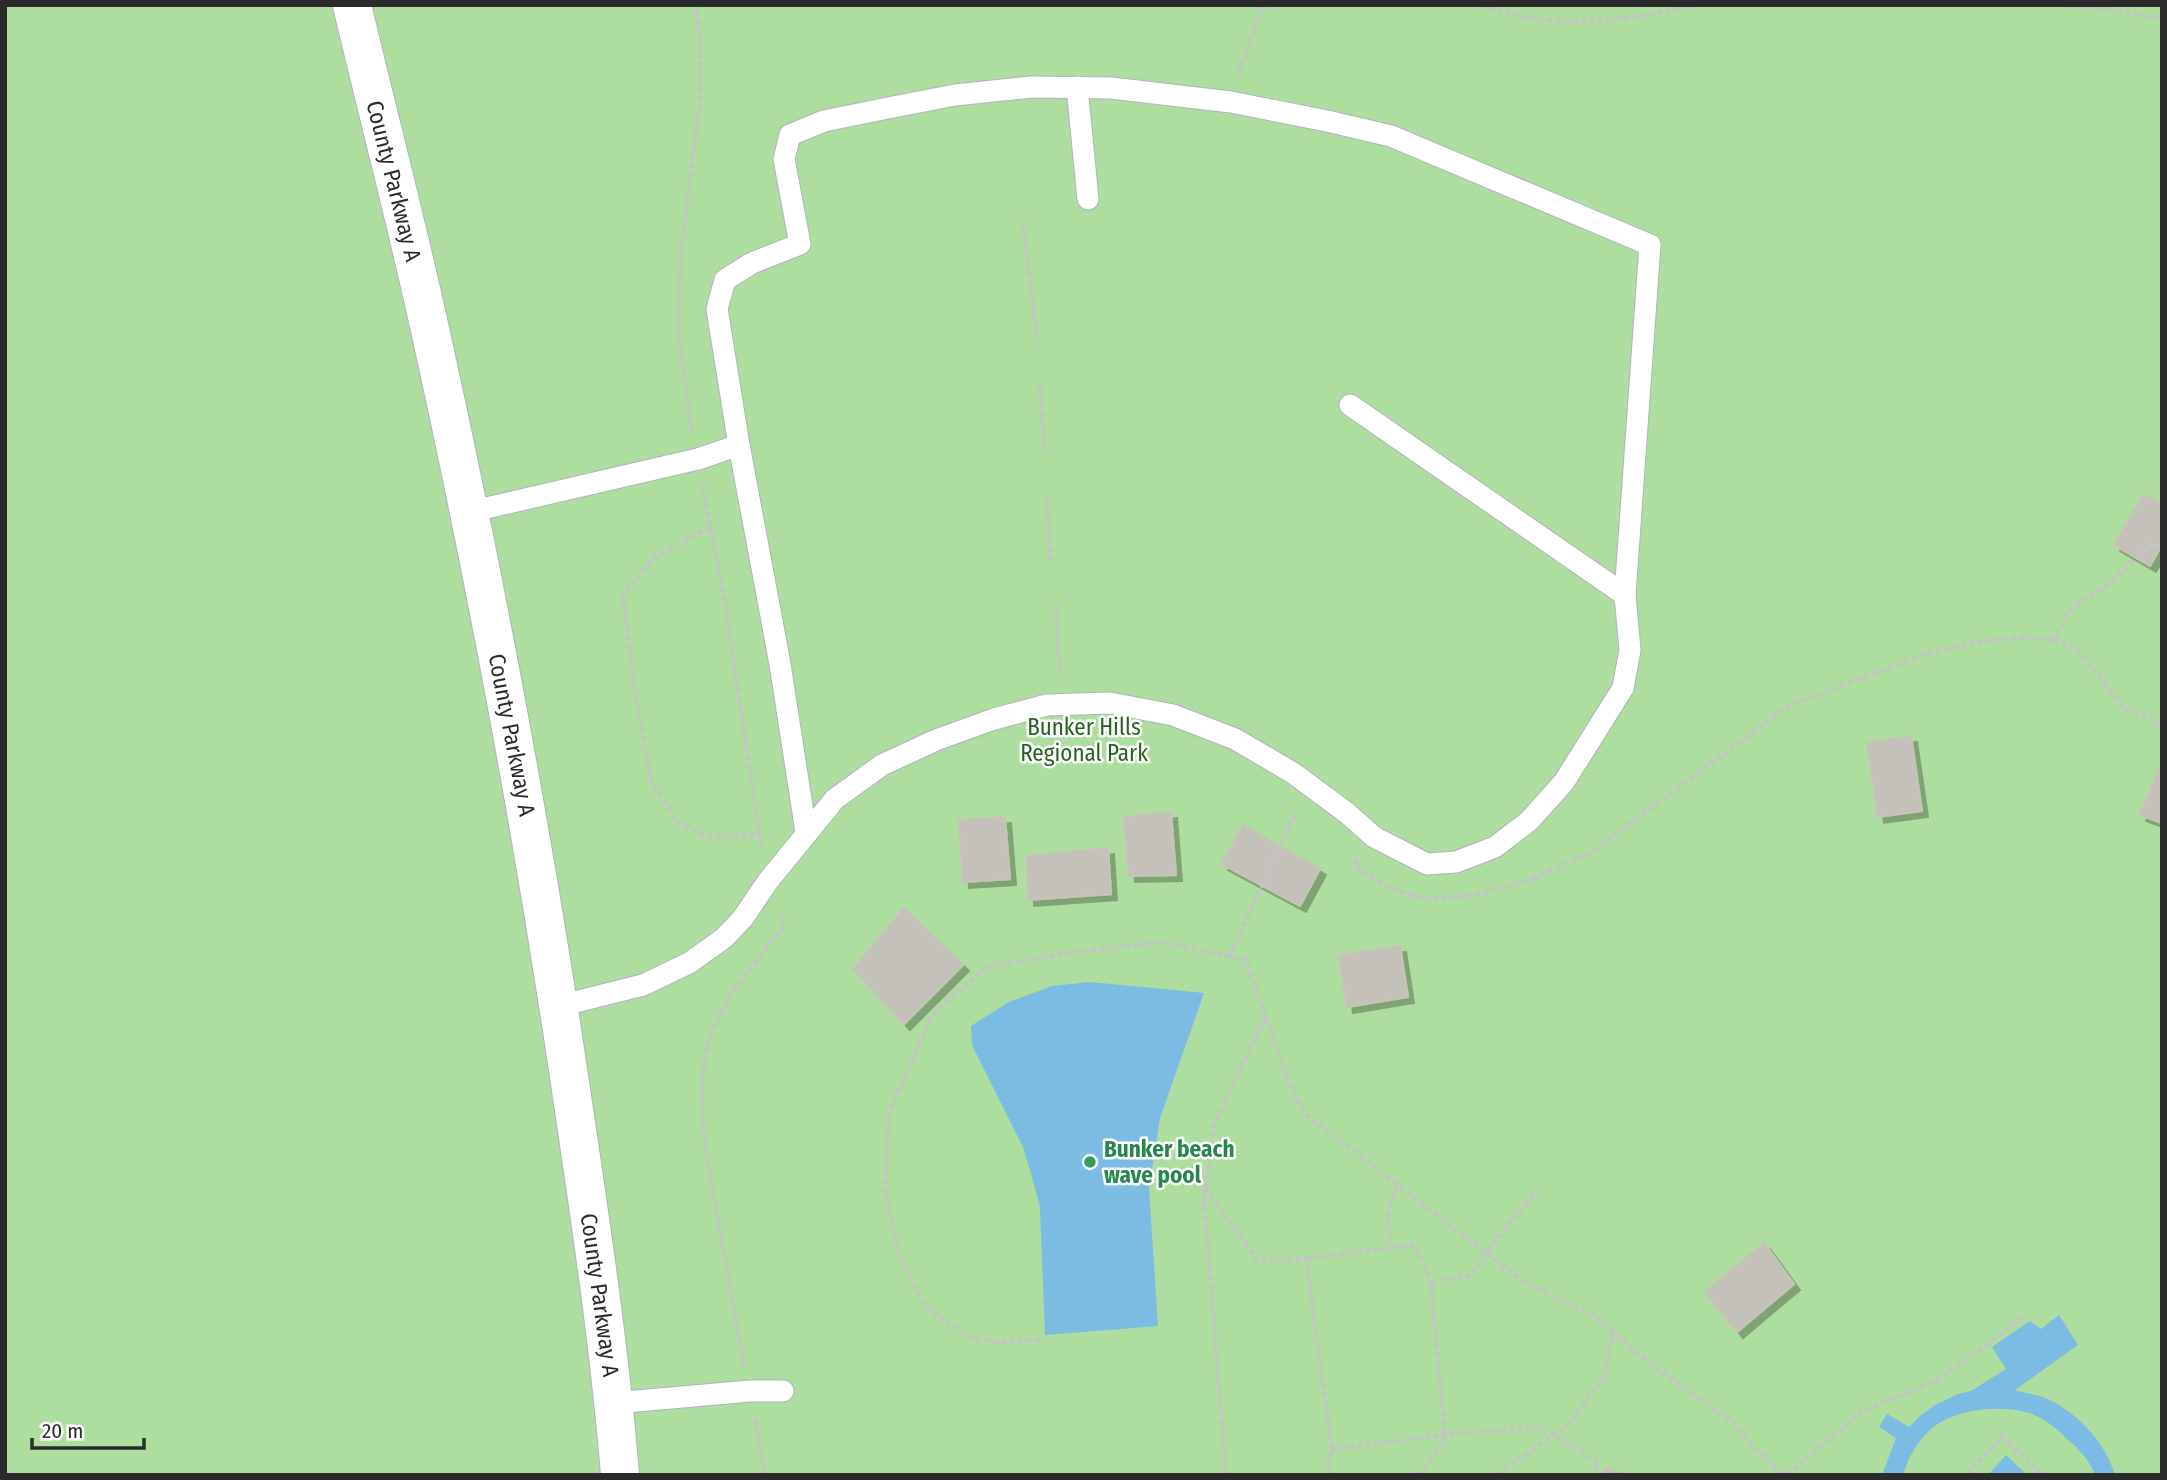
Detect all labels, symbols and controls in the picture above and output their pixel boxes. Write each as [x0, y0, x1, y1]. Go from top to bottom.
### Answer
street label: County Parkway A [360, 98, 428, 264]
street label: County Parkway A [483, 651, 541, 819]
park label: Bunker Hills Regional Park [1020, 713, 1148, 767]
place label: Bunker beach wave pool [1104, 1135, 1235, 1189]
marker: Bunker beach wave pool [1082, 1154, 1098, 1170]
street label: County Parkway A [575, 1211, 625, 1379]
scale bar [32, 1406, 144, 1450]
text: 20 m [42, 1418, 83, 1444]

